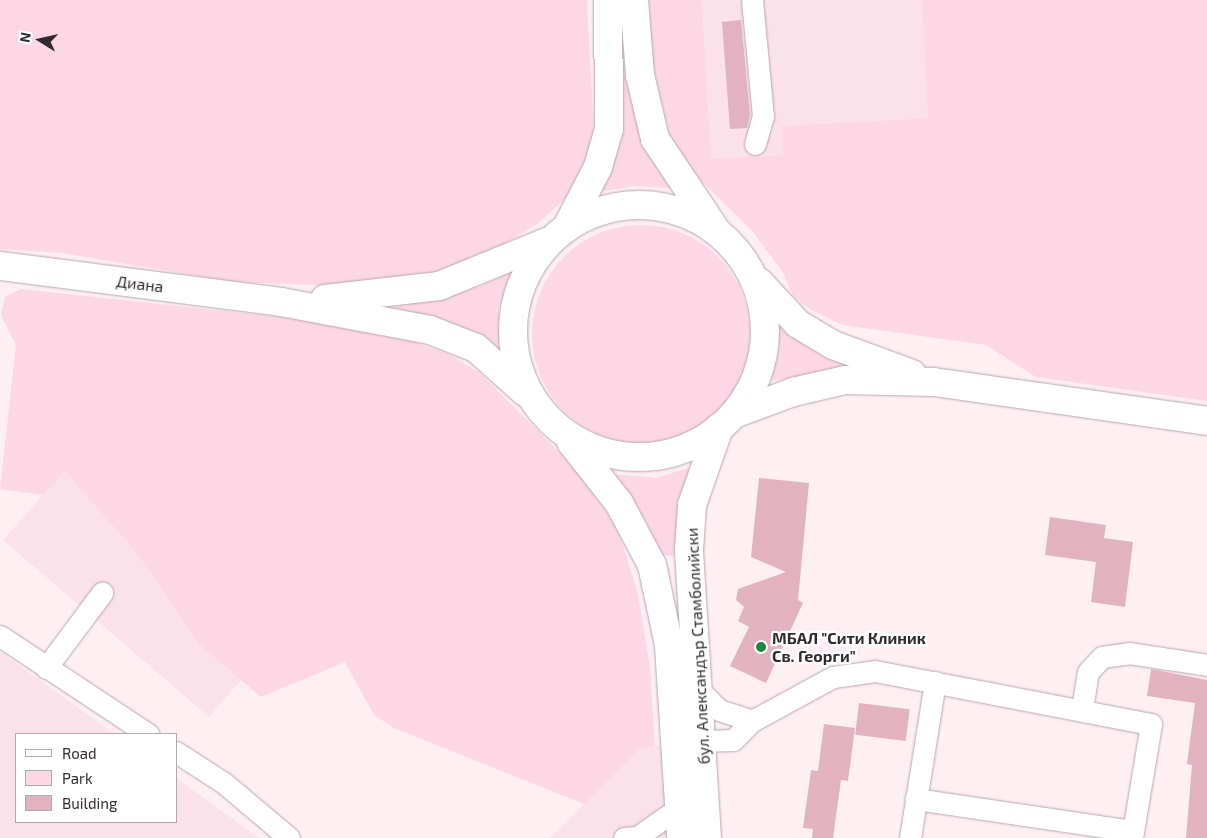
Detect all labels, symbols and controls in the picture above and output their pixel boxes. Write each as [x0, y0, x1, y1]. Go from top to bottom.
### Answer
north arrow [15, 15, 65, 65]
text: N [15, 31, 34, 44]
street label: Диана [115, 272, 165, 296]
street label: бул. Александър Стамболийски [682, 527, 714, 765]
place label: МБАЛ "Сити Клиник Св. Георги" [772, 628, 926, 666]
marker: МБАЛ "Сити Клиник Св. Георги" [754, 640, 768, 654]
legend [15, 733, 178, 823]
text: Road [62, 744, 97, 762]
text: Park [62, 769, 93, 787]
text: Building [62, 794, 117, 812]

